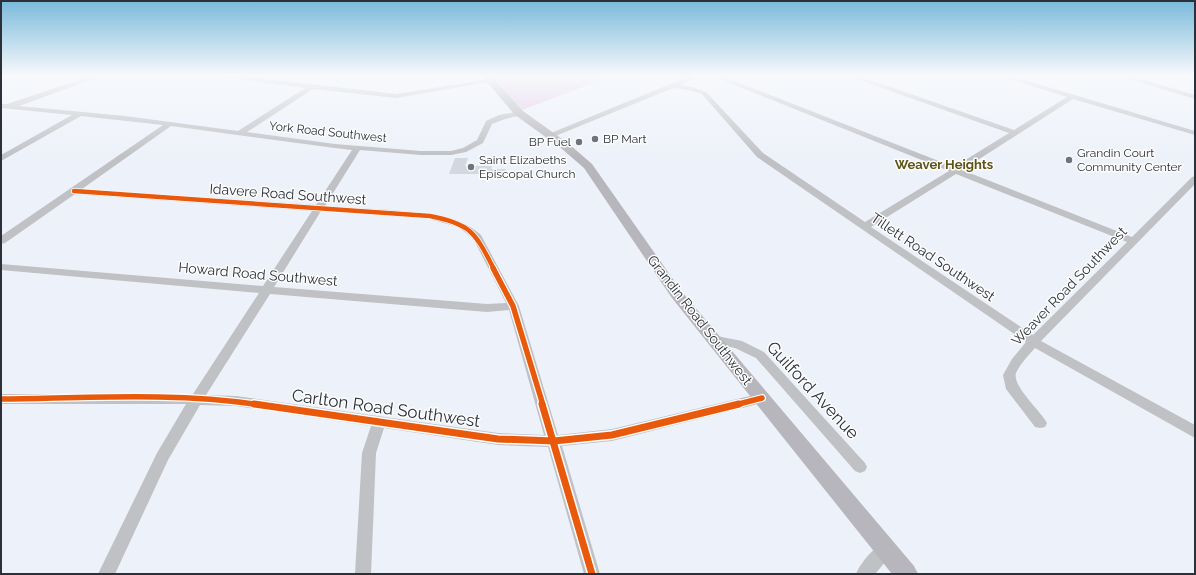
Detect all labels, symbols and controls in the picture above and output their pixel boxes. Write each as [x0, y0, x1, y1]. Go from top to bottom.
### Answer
street label: York Road Southwest [269, 119, 387, 145]
place label: BP Mart [603, 132, 646, 146]
marker: BP Mart [590, 134, 600, 144]
place label: BP Fuel [529, 135, 572, 149]
marker: BP Fuel [574, 137, 584, 147]
place label: Grandin Court Community Center [1077, 146, 1183, 174]
place label: Saint Elizabeths Episcopal Church [479, 153, 576, 181]
marker: Grandin Court Community Center [1064, 155, 1074, 165]
district label: Weaver Heights [895, 157, 994, 172]
marker: Saint Elizabeths Episcopal Church [466, 162, 476, 172]
street label: Idavere Road Southwest [209, 181, 367, 207]
street label: Tillett Road Southwest [868, 210, 998, 305]
street label: Weaver Road Southwest [1008, 223, 1130, 349]
street label: Grandin Road Southwest [644, 252, 756, 388]
street label: Howard Road Southwest [178, 259, 339, 289]
street label: Guilford Avenue [763, 337, 863, 443]
street label: Carlton Road Southwest [291, 385, 482, 431]

